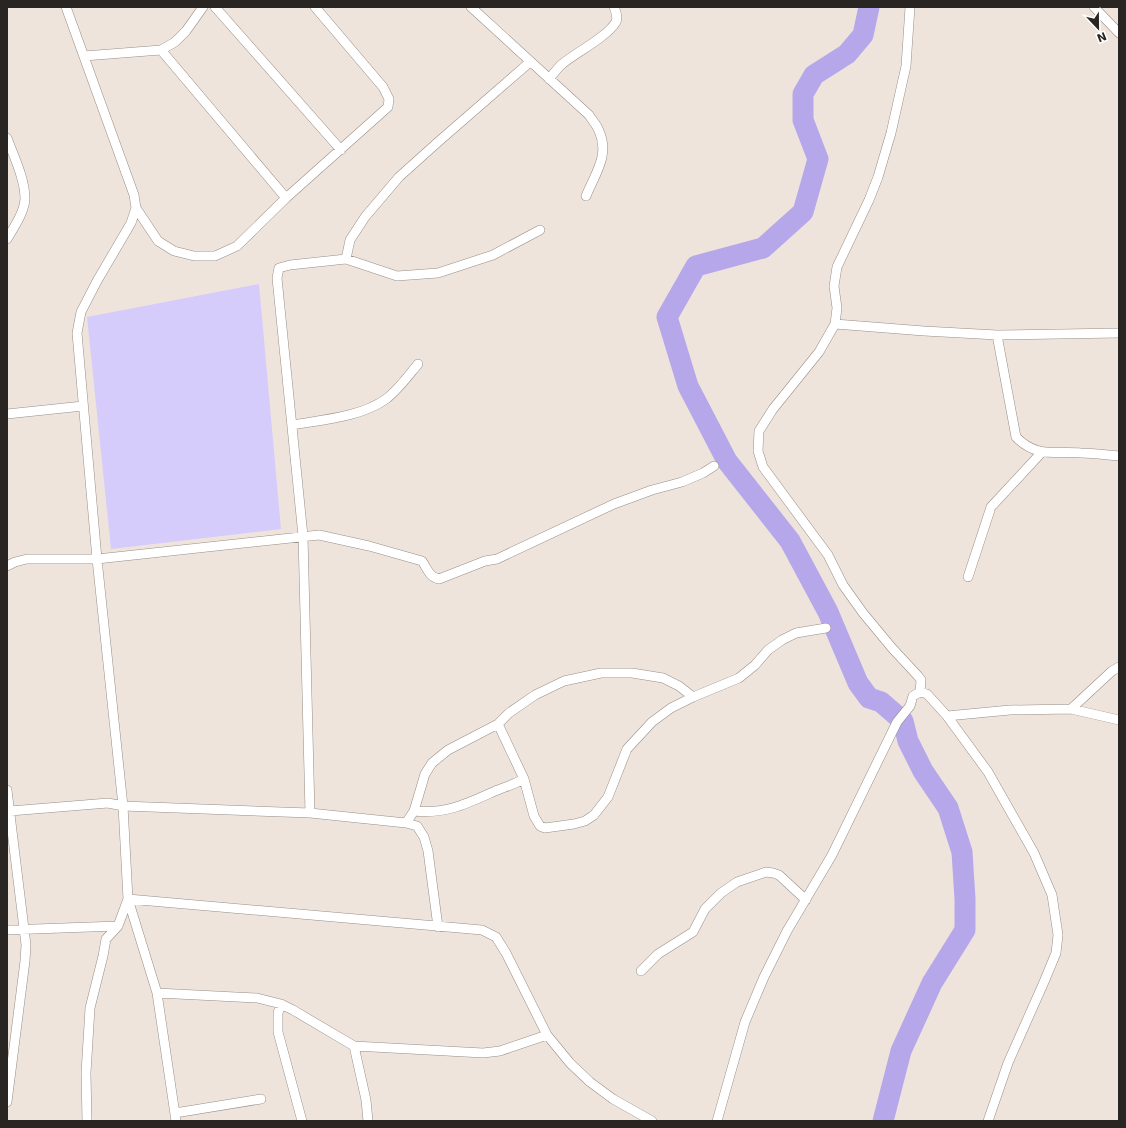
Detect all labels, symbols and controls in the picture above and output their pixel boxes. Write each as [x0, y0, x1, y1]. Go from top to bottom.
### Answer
north arrow [1078, 8, 1118, 48]
text: N [1095, 29, 1108, 45]

